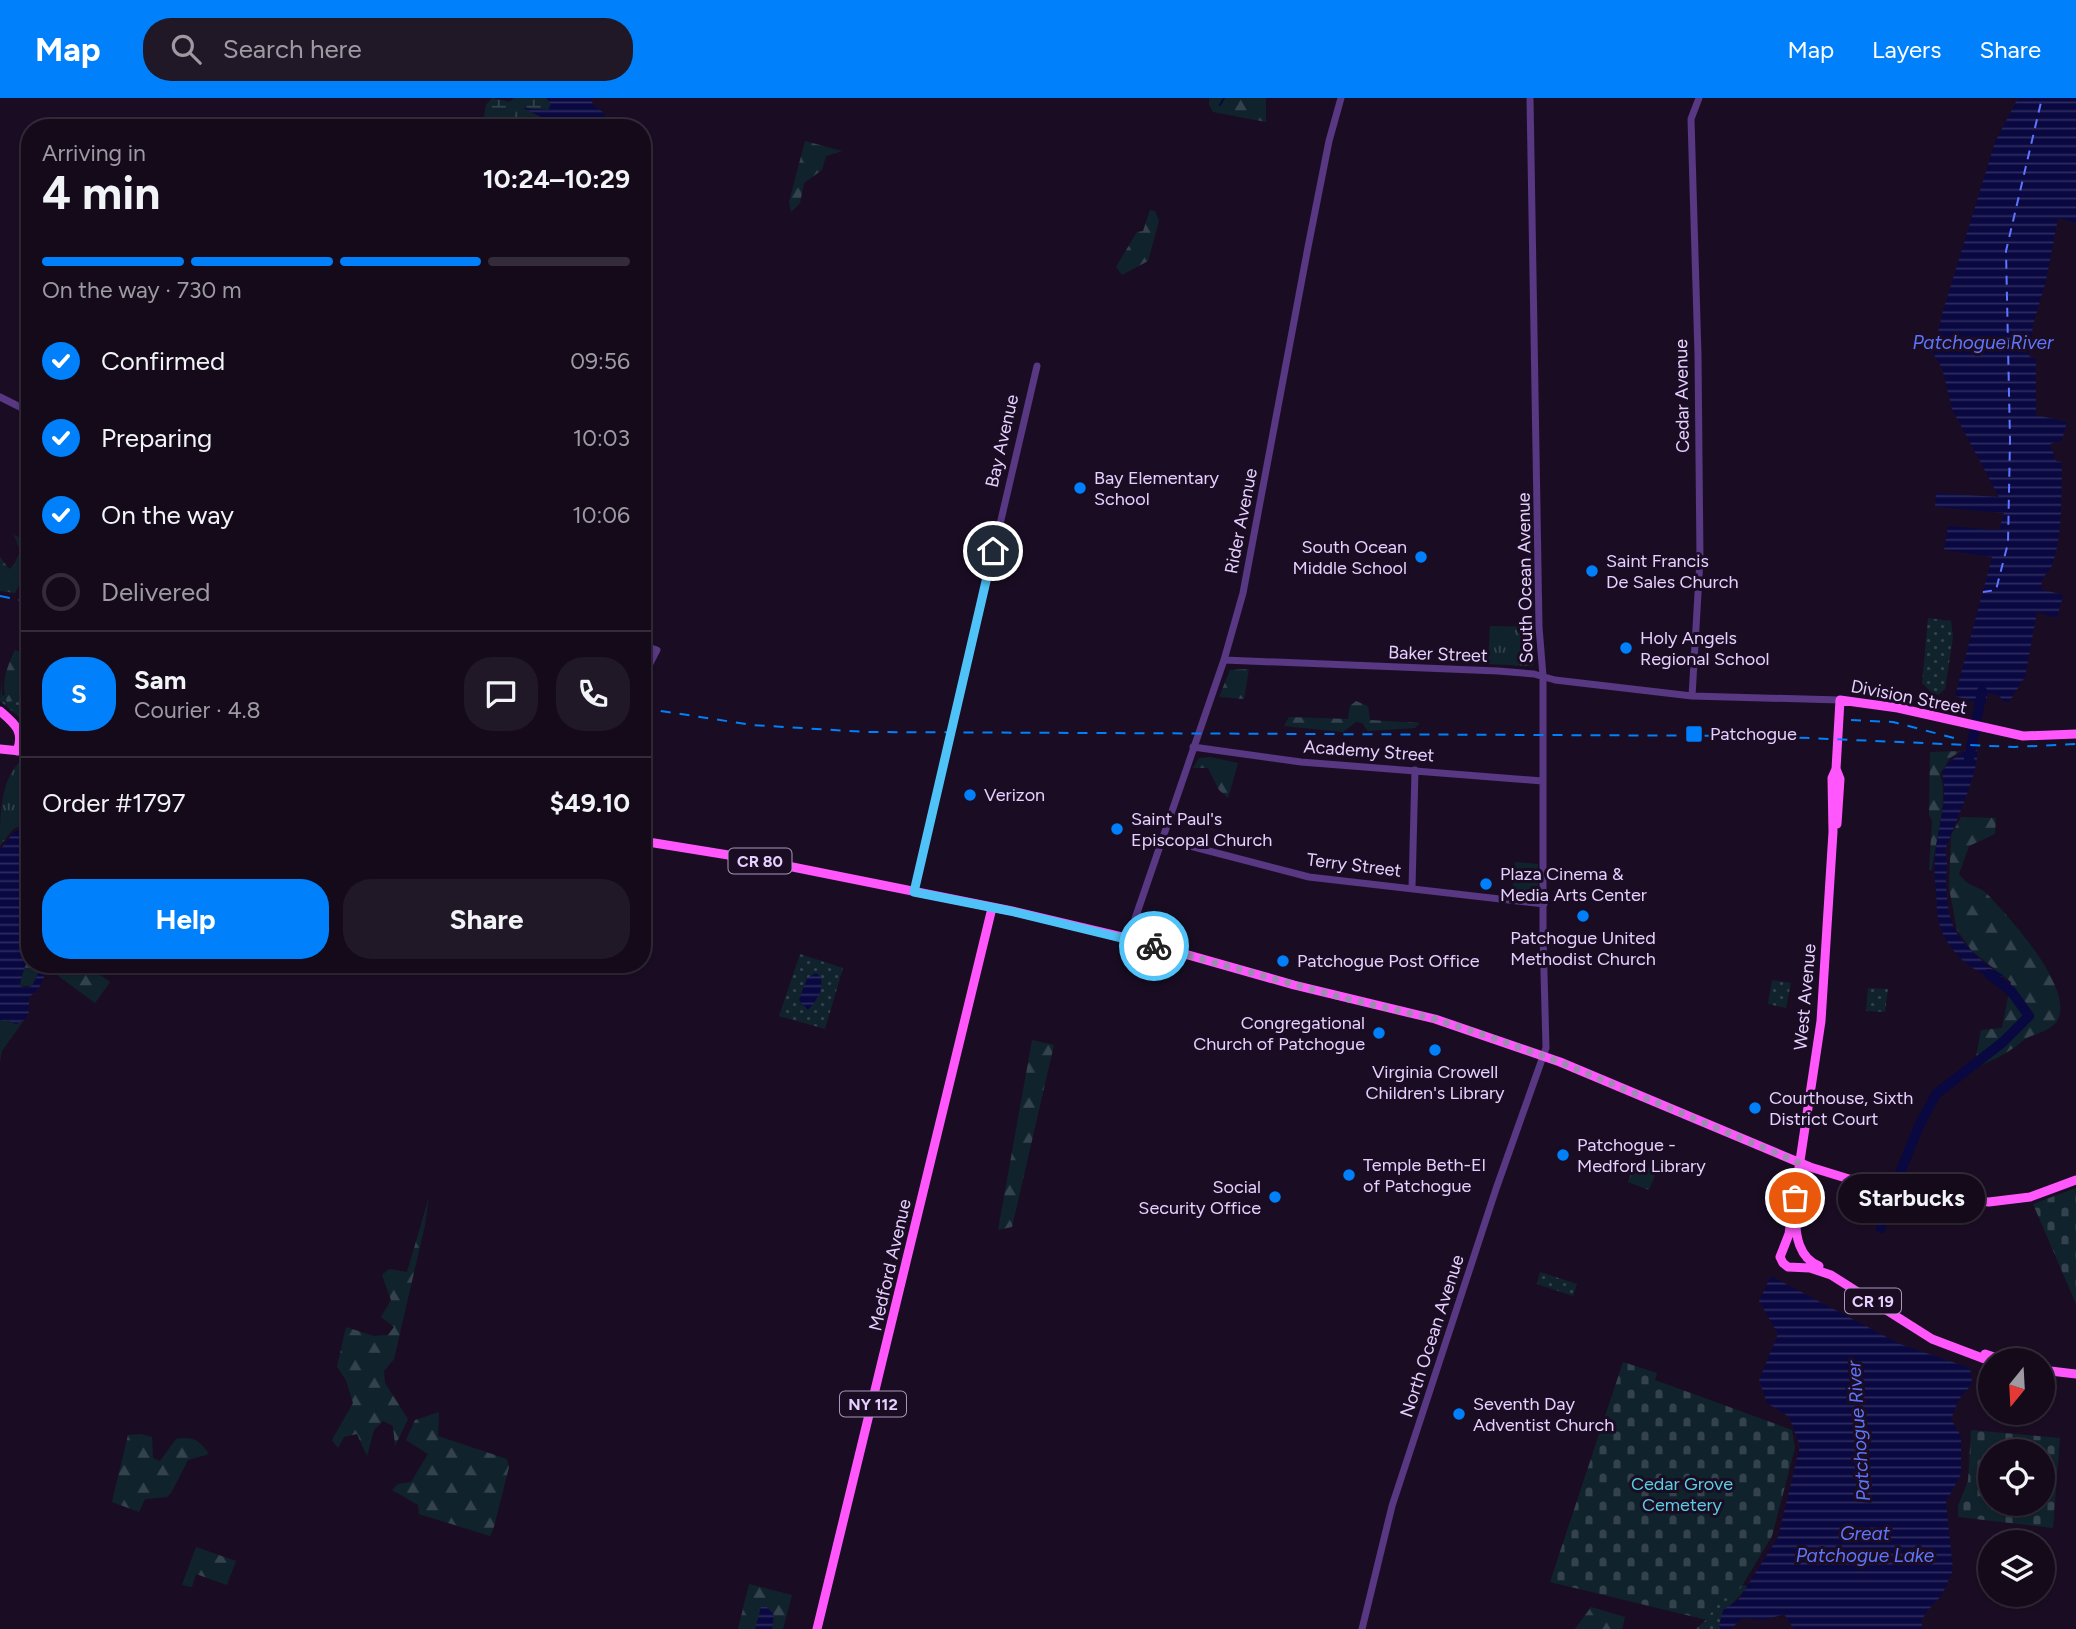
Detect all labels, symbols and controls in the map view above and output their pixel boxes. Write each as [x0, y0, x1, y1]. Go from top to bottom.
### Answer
search box [143, 18, 633, 81]
text: Map [35, 30, 101, 69]
icon: search [167, 30, 205, 68]
text: Search here [223, 33, 362, 65]
text: Map [1787, 35, 1834, 64]
text: Layers [1872, 35, 1941, 64]
text: Share [1979, 35, 2041, 64]
text: Arriving in [42, 139, 146, 167]
text: 10:24–10:29 [483, 163, 630, 195]
text: 4 min [42, 165, 160, 221]
text: On the way · 730 m [42, 276, 242, 304]
water label: Patchogue River [1913, 331, 2054, 354]
street label: Cedar Avenue [1670, 339, 1694, 453]
icon: check [42, 342, 80, 380]
text: Confirmed [101, 345, 225, 377]
text: 09:56 [570, 347, 630, 375]
street label: Bay Avenue [981, 392, 1023, 490]
icon: check [42, 419, 80, 457]
text: Preparing [101, 422, 212, 454]
text: 10:03 [573, 424, 630, 452]
street label: Rider Avenue [1220, 466, 1262, 576]
place label: Bay Elementary School [1094, 467, 1220, 510]
marker: Bay Elementary School [1072, 480, 1088, 496]
street label: South Ocean Avenue [1513, 492, 1537, 664]
icon: check [42, 496, 80, 534]
text: On the way [101, 499, 234, 531]
text: 10:06 [572, 501, 630, 529]
pin [963, 521, 1023, 581]
icon: home [974, 532, 1012, 570]
place label: South Ocean Middle School [1293, 536, 1407, 579]
marker: South Ocean Middle School [1413, 549, 1429, 565]
place label: Saint Francis De Sales Church [1606, 550, 1738, 593]
marker: Saint Francis De Sales Church [1584, 563, 1600, 579]
text: Delivered [101, 576, 210, 608]
place label: Holy Angels Regional School [1640, 627, 1770, 670]
marker: Holy Angels Regional School [1618, 640, 1634, 656]
street label: Baker Street [1388, 641, 1488, 667]
button: chat [464, 657, 538, 731]
button: phone [556, 657, 630, 731]
text: Sam [134, 664, 186, 696]
street label: Division Street [1849, 675, 1969, 719]
text: S [71, 678, 87, 710]
text: Courier · 4.8 [134, 696, 261, 724]
place label: Patchogue [1710, 723, 1797, 745]
marker: Patchogue [1684, 724, 1704, 744]
street label: Academy Street [1303, 735, 1435, 767]
place label: Verizon [984, 784, 1045, 806]
text: Order #1797 [42, 787, 185, 819]
text: $49.10 [550, 787, 630, 819]
marker: Verizon [962, 787, 978, 803]
place label: Saint Paul's Episcopal Church [1131, 808, 1272, 851]
marker: Saint Paul's Episcopal Church [1109, 821, 1125, 837]
road number: CR 80 [728, 848, 792, 874]
street label: Terry Street [1305, 848, 1403, 882]
place label: Plaza Cinema & Media Arts Center [1500, 863, 1647, 906]
marker: Plaza Cinema & Media Arts Center [1478, 876, 1494, 892]
button: Help [42, 879, 329, 959]
button: Share [343, 879, 630, 959]
marker: Patchogue United Methodist Church [1575, 908, 1591, 924]
courier [1119, 911, 1189, 981]
icon: bike [1135, 927, 1173, 965]
place label: Patchogue United Methodist Church [1510, 927, 1656, 970]
street label: West Avenue [1789, 943, 1821, 1051]
place label: Patchogue Post Office [1297, 950, 1480, 972]
marker: Patchogue Post Office [1275, 953, 1291, 969]
place label: Congregational Church of Patchogue [1193, 1012, 1365, 1055]
marker: Congregational Church of Patchogue [1371, 1025, 1387, 1041]
marker: Virginia Crowell Children's Library [1427, 1042, 1443, 1058]
place label: Virginia Crowell Children's Library [1366, 1061, 1505, 1104]
place label: Courthouse, Sixth District Court [1769, 1087, 1913, 1130]
marker: Courthouse, Sixth District Court [1747, 1100, 1763, 1116]
place label: Patchogue - Medford Library [1577, 1134, 1706, 1177]
marker: Patchogue - Medford Library [1555, 1147, 1571, 1163]
place label: Temple Beth-El of Patchogue [1363, 1154, 1486, 1197]
marker: Temple Beth-El of Patchogue [1341, 1167, 1357, 1183]
pin [1765, 1168, 1825, 1228]
callout: Starbucks [1837, 1174, 1984, 1222]
place label: Social Security Office [1138, 1176, 1261, 1219]
icon: bag [1776, 1179, 1814, 1217]
text: Starbucks [1858, 1184, 1965, 1212]
marker: Social Security Office [1267, 1189, 1283, 1205]
street label: Medford Avenue [864, 1197, 916, 1333]
street label: North Ocean Avenue [1395, 1252, 1469, 1420]
road number: CR 19 [1845, 1288, 1901, 1314]
north arrow [1978, 1348, 2054, 1424]
map controls [1978, 1348, 2055, 1607]
water label: Patchogue River [1842, 1359, 1875, 1502]
road number: NY 112 [840, 1392, 906, 1416]
place label: Seventh Day Adventist Church [1473, 1393, 1614, 1436]
marker: Seventh Day Adventist Church [1451, 1406, 1467, 1422]
button: locate [1978, 1439, 2055, 1516]
park label: Cedar Grove Cemetery [1631, 1473, 1733, 1516]
water label: Great Patchogue Lake [1796, 1522, 1935, 1567]
button: layers [1978, 1530, 2055, 1607]

